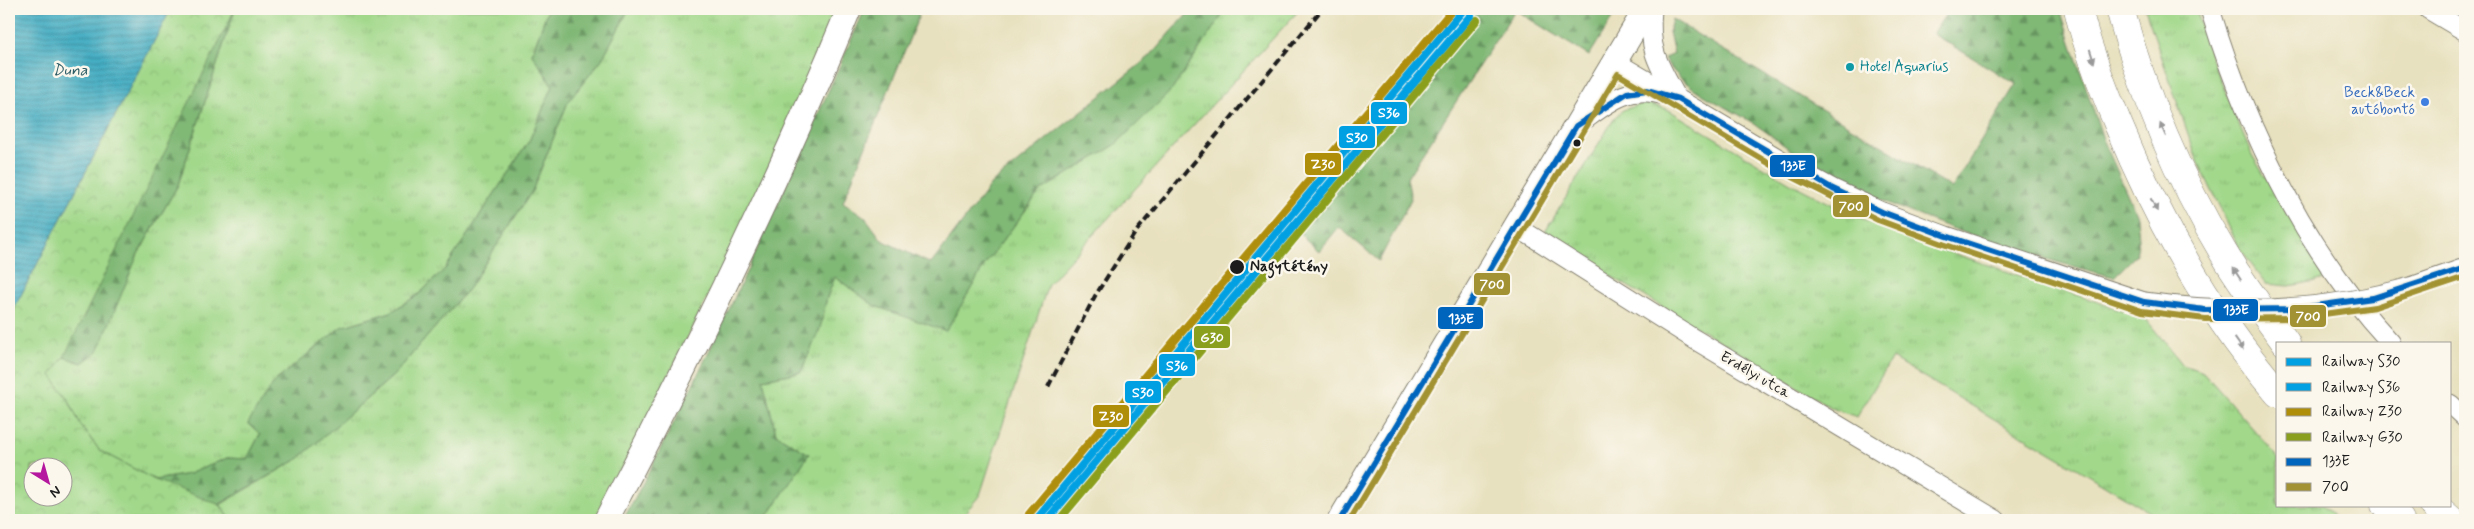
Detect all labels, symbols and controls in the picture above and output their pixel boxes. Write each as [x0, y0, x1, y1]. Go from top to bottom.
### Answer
one-way arrow [2089, 48, 2096, 63]
place label: Hotel Aquarius [1860, 57, 1948, 77]
water label: Duna [53, 60, 88, 81]
marker: Hotel Aquarius [1844, 61, 1856, 73]
place label: Beck&Beck autóbontó [2344, 83, 2415, 120]
marker: Beck&Beck autóbontó [2419, 96, 2431, 108]
line badge: S36 [1370, 101, 1408, 125]
text: S36 [1378, 104, 1400, 122]
one-way arrow [2158, 123, 2166, 137]
line badge: S30 [1338, 125, 1376, 149]
text: S30 [1346, 129, 1368, 147]
unlabelled marker [1572, 138, 1582, 148]
line badge: Z30 [1304, 152, 1342, 176]
line badge: 133E [1769, 154, 1816, 178]
text: Z30 [1311, 156, 1335, 174]
text: 133E [1780, 157, 1806, 175]
line badge: 700 [1832, 194, 1870, 218]
text: 700 [1839, 198, 1863, 216]
one-way arrow [2150, 198, 2158, 213]
place label: Nagytétény [1250, 257, 1328, 279]
marker: Nagytétény [1228, 258, 1246, 276]
one-way arrow [2232, 268, 2242, 281]
line badge: 700 [1473, 272, 1511, 296]
text: 700 [1480, 276, 1504, 294]
line badge: 133E [2212, 298, 2259, 322]
text: 133E [2223, 301, 2249, 319]
line badge: 700 [2289, 304, 2327, 328]
line badge: 133E [1437, 306, 1484, 330]
text: 700 [2296, 308, 2320, 326]
text: 133E [1448, 310, 1474, 328]
line badge: G30 [1193, 325, 1231, 349]
text: G30 [1200, 329, 1224, 347]
one-way arrow [2234, 337, 2244, 351]
legend [2276, 342, 2452, 506]
street label: Erdélyi utca [1716, 347, 1795, 404]
text: Railway S30 [2322, 352, 2401, 372]
line badge: S36 [1158, 353, 1196, 377]
text: S36 [1166, 357, 1188, 375]
text: Railway S36 [2322, 378, 2400, 398]
line badge: S30 [1124, 380, 1162, 404]
text: S30 [1132, 384, 1154, 402]
text: Railway Z30 [2322, 402, 2402, 422]
line badge: Z30 [1092, 404, 1130, 428]
text: Z30 [1099, 408, 1123, 426]
text: Railway G30 [2322, 428, 2403, 448]
text: 133E [2322, 452, 2350, 472]
north arrow [22, 456, 72, 506]
text: 700 [2322, 478, 2349, 498]
text: N [46, 482, 64, 502]

